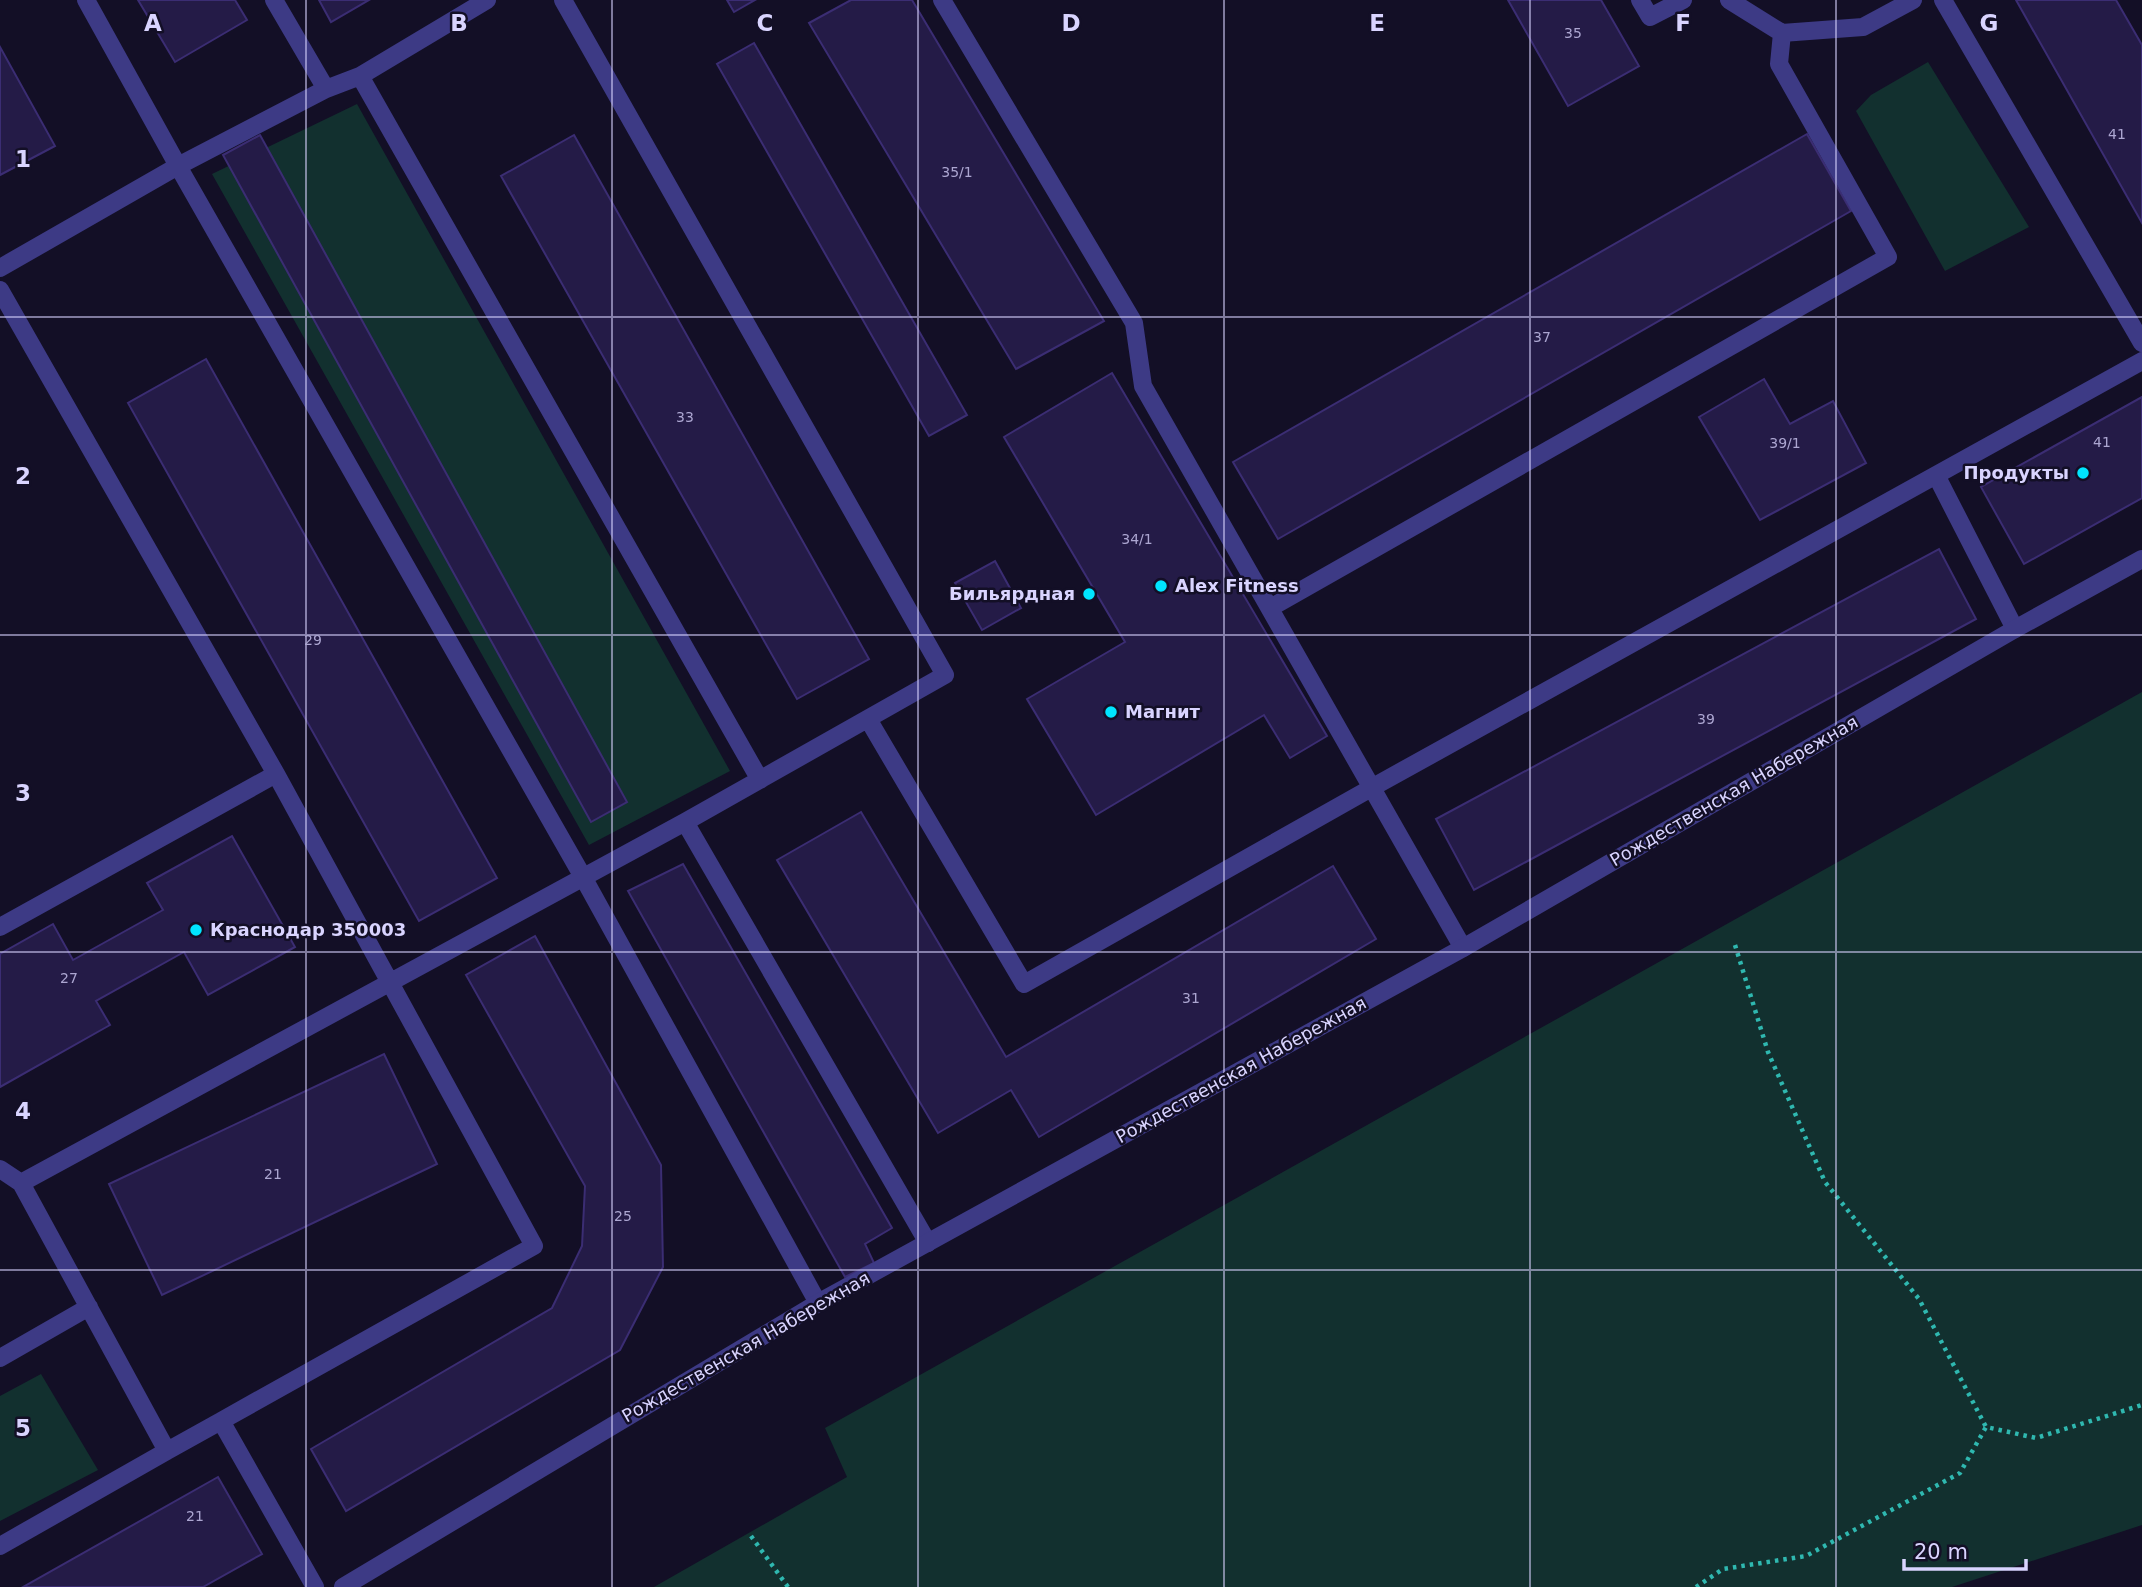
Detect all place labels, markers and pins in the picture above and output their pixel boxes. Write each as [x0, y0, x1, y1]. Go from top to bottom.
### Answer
place label: Продукты [1963, 462, 2069, 483]
marker: Продукты [2075, 465, 2091, 481]
place label: Alex Fitness [1175, 575, 1299, 596]
marker: Alex Fitness [1153, 578, 1169, 594]
place label: Бильярдная [949, 583, 1075, 604]
marker: Бильярдная [1081, 586, 1097, 602]
place label: Магнит [1125, 701, 1201, 722]
marker: Магнит [1103, 704, 1119, 720]
place label: Краснодар 350003 [210, 919, 406, 940]
marker: Краснодар 350003 [188, 922, 204, 938]

